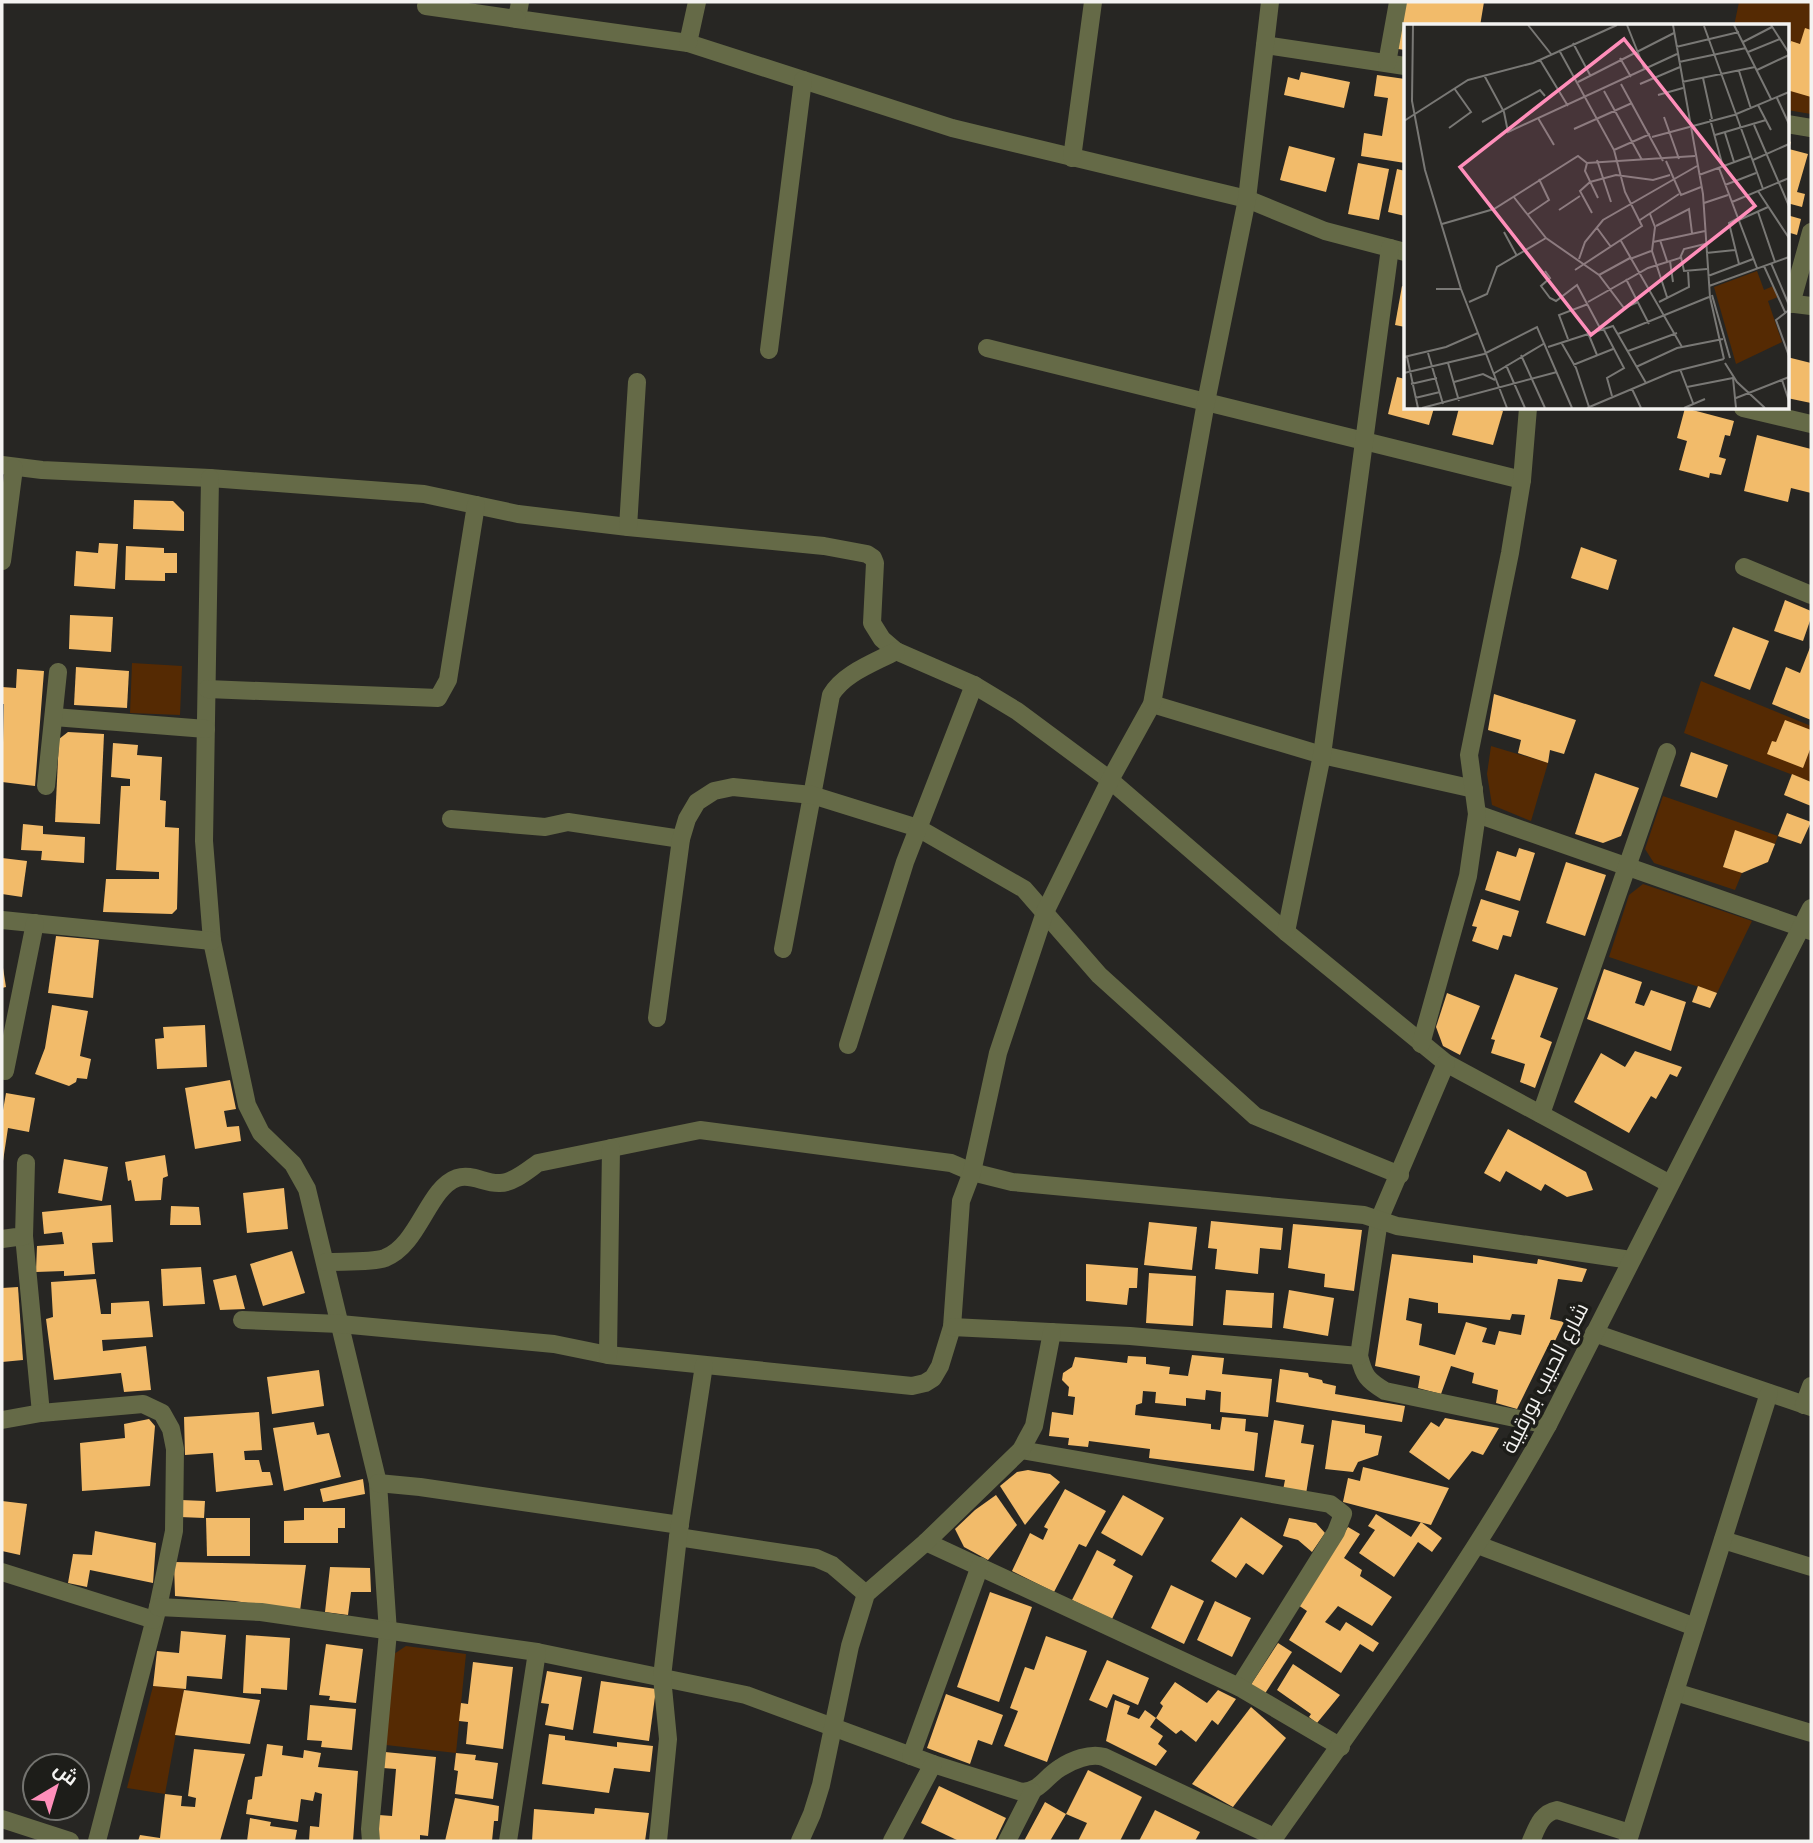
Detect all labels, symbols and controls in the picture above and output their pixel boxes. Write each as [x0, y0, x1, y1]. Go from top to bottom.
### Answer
inset map [1404, 24, 1788, 410]
street label: شارع الحبيب بورقيبة [1495, 1298, 1595, 1458]
north arrow [21, 1752, 91, 1822]
text: ش [48, 1757, 83, 1792]

